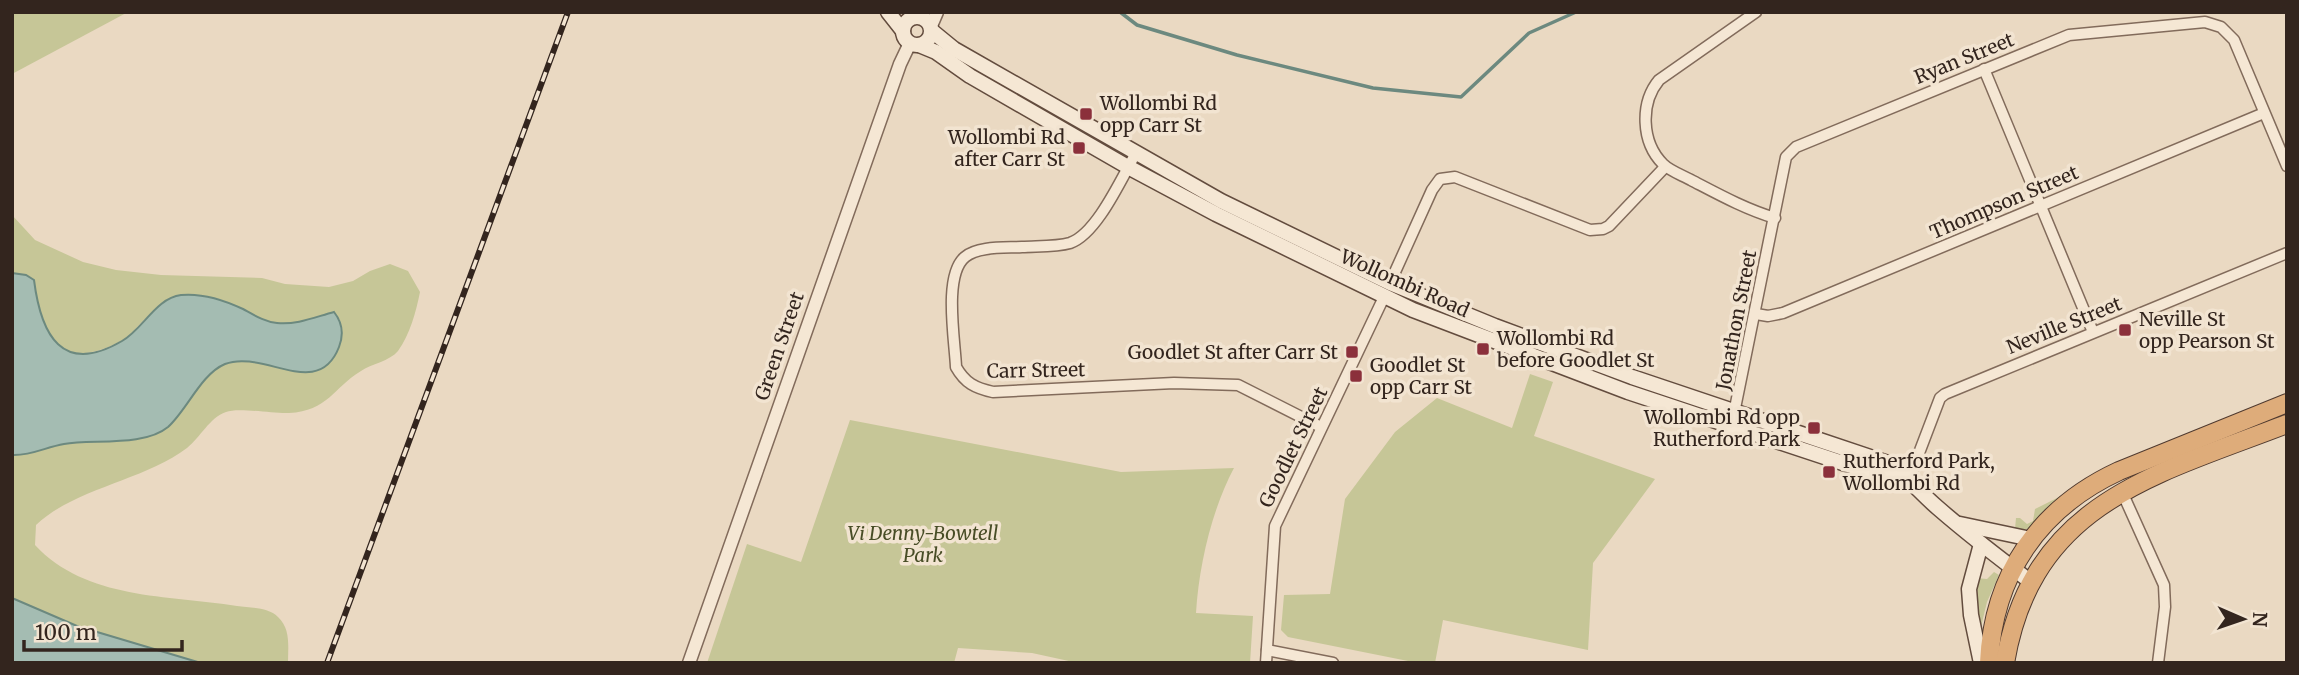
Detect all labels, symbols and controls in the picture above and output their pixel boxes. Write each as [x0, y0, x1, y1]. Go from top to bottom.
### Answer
street label: Ryan Street [1911, 27, 2018, 89]
place label: Wollombi Rd opp Carr St [1099, 91, 1217, 137]
marker: Wollombi Rd opp Carr St [1078, 106, 1094, 122]
place label: Wollombi Rd after Carr St [947, 125, 1066, 171]
marker: Wollombi Rd after Carr St [1071, 140, 1087, 156]
street label: Thompson Street [1926, 160, 2082, 244]
street label: Wollombi Road [1336, 243, 1473, 322]
street label: Jonathon Street [1710, 247, 1761, 393]
street label: Green Street [749, 288, 809, 403]
street label: Neville Street [2003, 291, 2126, 359]
place label: Neville St opp Pearson St [2139, 307, 2275, 353]
marker: Neville St opp Pearson St [2117, 322, 2133, 338]
place label: Wollombi Rd before Goodlet St [1496, 326, 1655, 372]
place label: Goodlet St after Carr St [1128, 340, 1339, 364]
marker: Wollombi Rd before Goodlet St [1475, 341, 1491, 357]
marker: Goodlet St after Carr St [1344, 344, 1360, 360]
place label: Goodlet St opp Carr St [1370, 353, 1473, 399]
street label: Carr Street [986, 357, 1086, 383]
marker: Goodlet St opp Carr St [1348, 368, 1364, 384]
street label: Goodlet Street [1253, 382, 1333, 511]
place label: Wollombi Rd opp Rutherford Park [1643, 405, 1800, 451]
marker: Wollombi Rd opp Rutherford Park [1806, 420, 1822, 436]
place label: Rutherford Park, Wollombi Rd [1842, 449, 1995, 495]
marker: Rutherford Park, Wollombi Rd [1821, 464, 1837, 480]
park label: Vi Denny-Bowtell Park [848, 521, 998, 567]
north arrow [2208, 584, 2278, 654]
scale bar [24, 608, 182, 652]
text: N [2248, 612, 2272, 628]
text: 100 m [35, 619, 97, 646]

